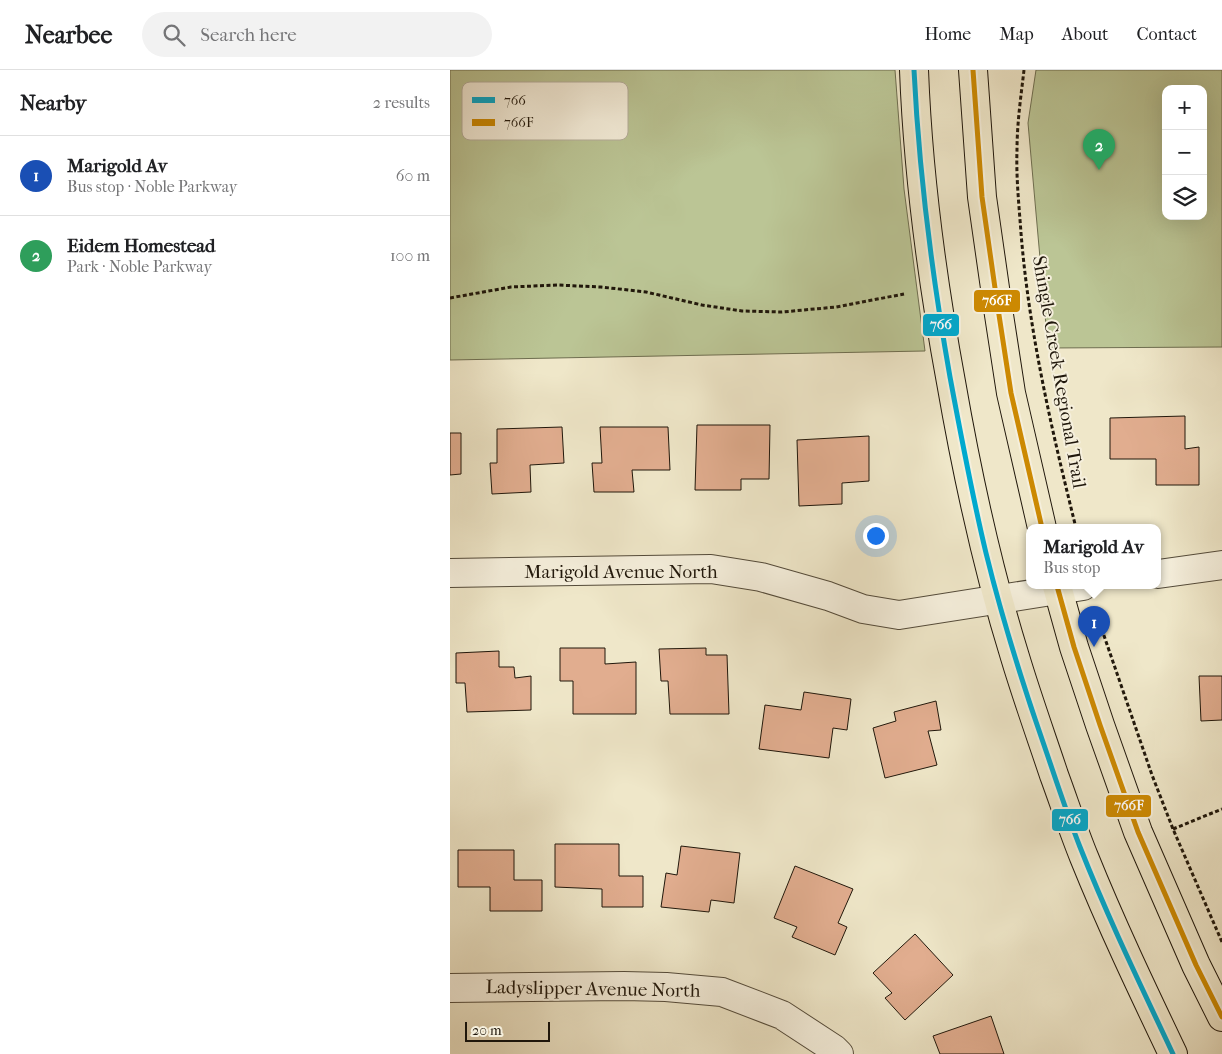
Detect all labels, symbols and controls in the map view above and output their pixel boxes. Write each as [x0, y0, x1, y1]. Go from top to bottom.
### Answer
search box [142, 12, 492, 57]
text: Nearbee [25, 21, 112, 49]
icon: search [160, 21, 188, 49]
text: Search here [200, 24, 297, 46]
text: Home [924, 24, 971, 45]
text: Map [999, 24, 1034, 45]
text: About [1062, 24, 1108, 45]
text: Contact [1136, 24, 1197, 45]
legend [462, 82, 628, 140]
map controls [1162, 85, 1207, 220]
button: + [1162, 85, 1207, 130]
text: Nearby [20, 91, 86, 115]
text: 766 [504, 92, 526, 109]
text: 2 results [373, 93, 430, 112]
text: 766F [504, 114, 534, 131]
pin: 2 [1083, 129, 1115, 170]
button: − [1162, 130, 1207, 175]
text: Marigold Av [67, 155, 167, 177]
text: 1 [33, 166, 39, 185]
text: 60 m [396, 166, 430, 185]
button: layers [1162, 175, 1207, 220]
text: Bus stop · Noble Parkway [67, 177, 237, 196]
text: Eidem Homestead [67, 235, 215, 257]
text: 2 [32, 246, 40, 265]
text: 100 m [390, 246, 430, 265]
street label: Shingle Creek Regional Trail [1028, 254, 1090, 490]
text: Park · Noble Parkway [67, 257, 212, 276]
line badge: 766F [973, 289, 1021, 313]
text: 766F [981, 292, 1012, 309]
line badge: 766 [922, 313, 960, 337]
text: 766 [929, 316, 952, 333]
your location [863, 523, 889, 549]
popup [1026, 524, 1161, 589]
text: Marigold Av [1043, 536, 1144, 558]
text: Bus stop [1043, 558, 1101, 577]
street label: Marigold Avenue North [524, 561, 718, 583]
pin: 1 [1078, 606, 1110, 647]
line badge: 766F [1105, 794, 1152, 818]
text: 766F [1113, 797, 1144, 814]
line badge: 766 [1051, 808, 1089, 832]
text: 766 [1058, 811, 1081, 828]
street label: Ladyslipper Avenue North [485, 976, 701, 1002]
scale bar [465, 1019, 550, 1042]
text: 20 m [472, 1022, 502, 1039]

